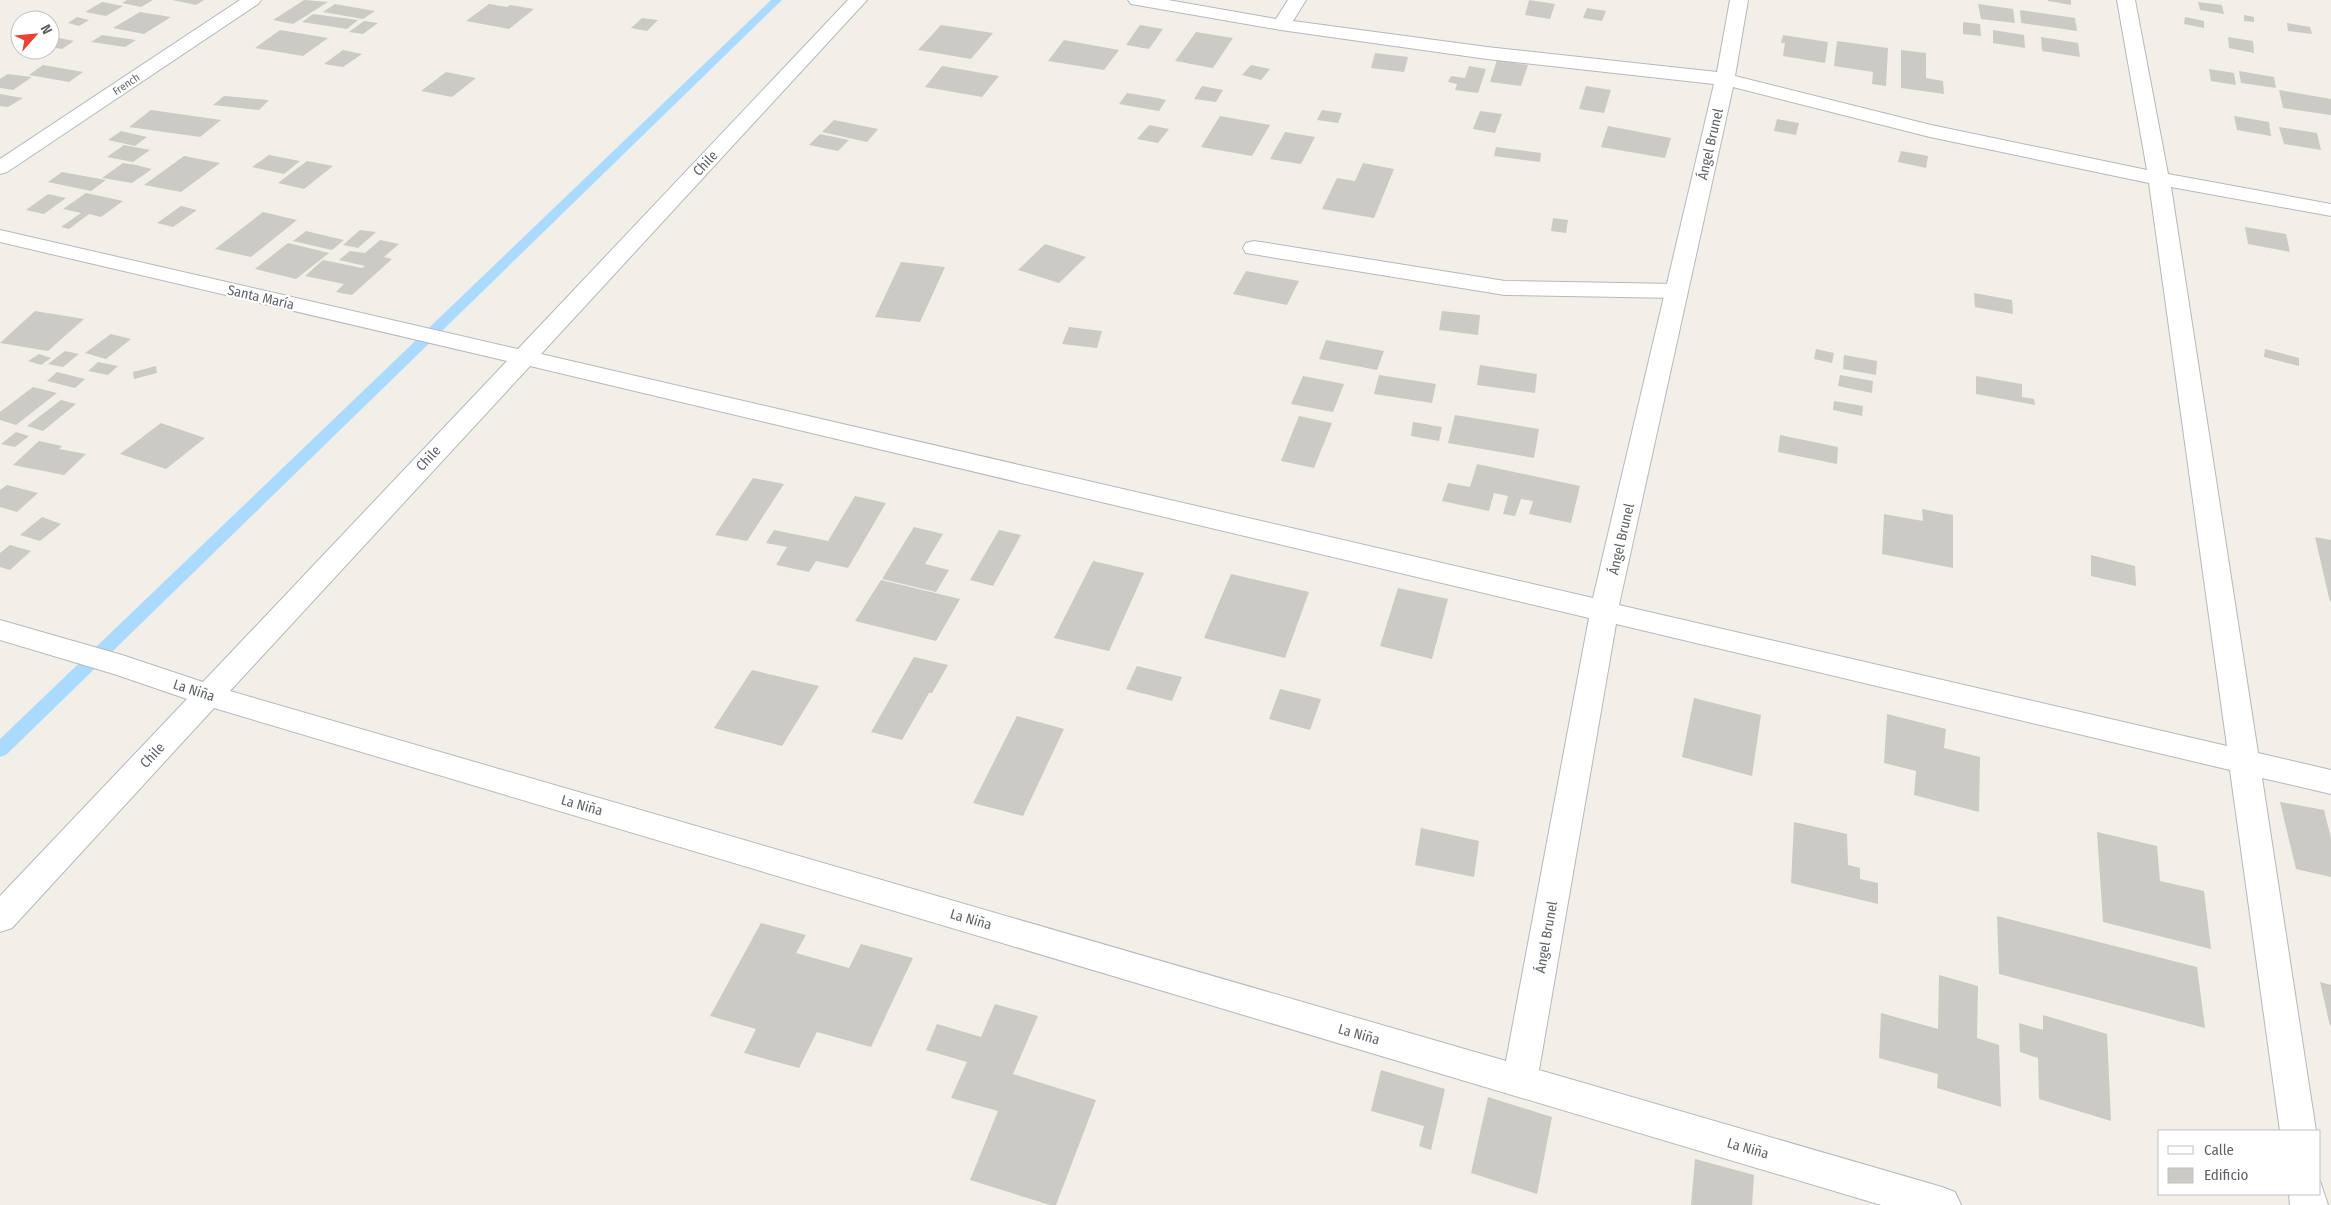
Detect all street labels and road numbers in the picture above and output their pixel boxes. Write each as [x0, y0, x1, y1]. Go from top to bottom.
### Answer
street label: French [110, 71, 142, 98]
street label: Ángel Brunel [1693, 106, 1727, 182]
street label: Chile [689, 147, 721, 180]
street label: Santa María [226, 282, 296, 313]
street label: Chile [412, 442, 444, 475]
street label: Ángel Brunel [1604, 501, 1638, 577]
street label: La Niña [171, 676, 217, 705]
street label: Chile [136, 739, 168, 772]
street label: La Niña [559, 791, 605, 820]
street label: Ángel Brunel [1531, 899, 1561, 974]
street label: La Niña [948, 905, 994, 934]
street label: La Niña [1336, 1020, 1382, 1049]
street label: La Niña [1725, 1134, 1771, 1163]

